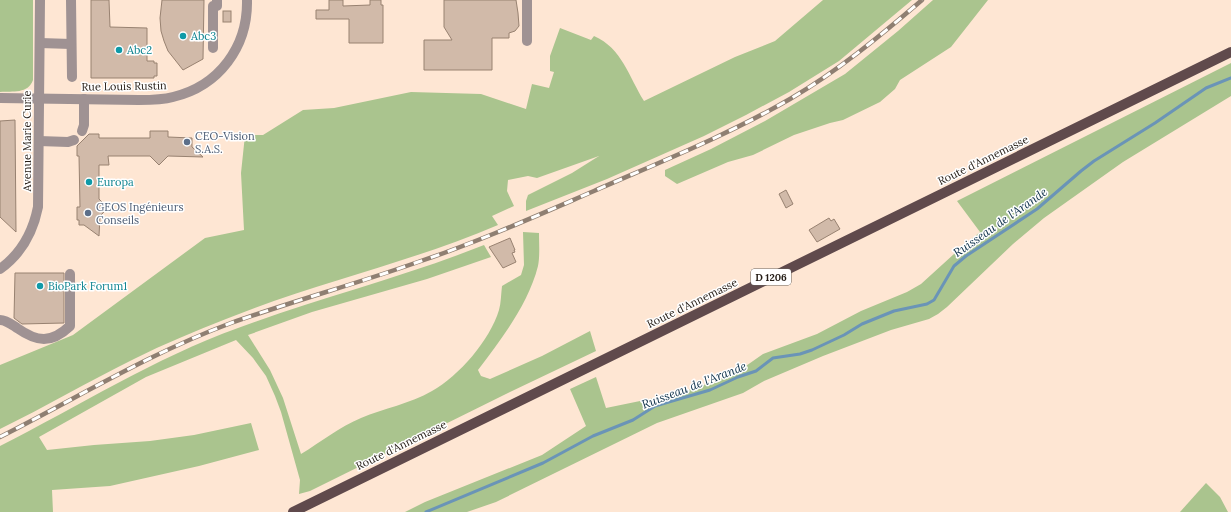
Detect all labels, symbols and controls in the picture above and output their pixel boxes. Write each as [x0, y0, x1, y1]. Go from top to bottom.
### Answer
place label: Abc3 [190, 29, 216, 43]
marker: Abc3 [178, 31, 188, 41]
place label: Abc2 [126, 43, 152, 57]
marker: Abc2 [114, 45, 124, 55]
street label: Rue Louis Rustin [81, 78, 167, 94]
street label: Avenue Marie Curie [20, 91, 34, 192]
place label: CEO-Vision S.A.S. [195, 129, 255, 156]
street label: Route d'Annemasse [935, 132, 1031, 188]
marker: CEO-Vision S.A.S. [182, 137, 192, 147]
place label: Europa [97, 175, 134, 189]
marker: Europa [84, 177, 94, 187]
water label: Ruisseau de l'Arande [950, 184, 1050, 260]
place label: GEOS Ingénieurs Conseils [96, 200, 184, 227]
marker: GEOS Ingénieurs Conseils [83, 208, 93, 218]
road number: D 1206 [751, 269, 791, 285]
street label: Route d'Annemasse [644, 275, 740, 331]
place label: BioPark Forum1 [48, 279, 127, 293]
marker: BioPark Forum1 [35, 281, 45, 291]
water label: Ruisseau de l'Arande [639, 358, 749, 412]
street label: Route d'Annemasse [353, 417, 449, 473]

